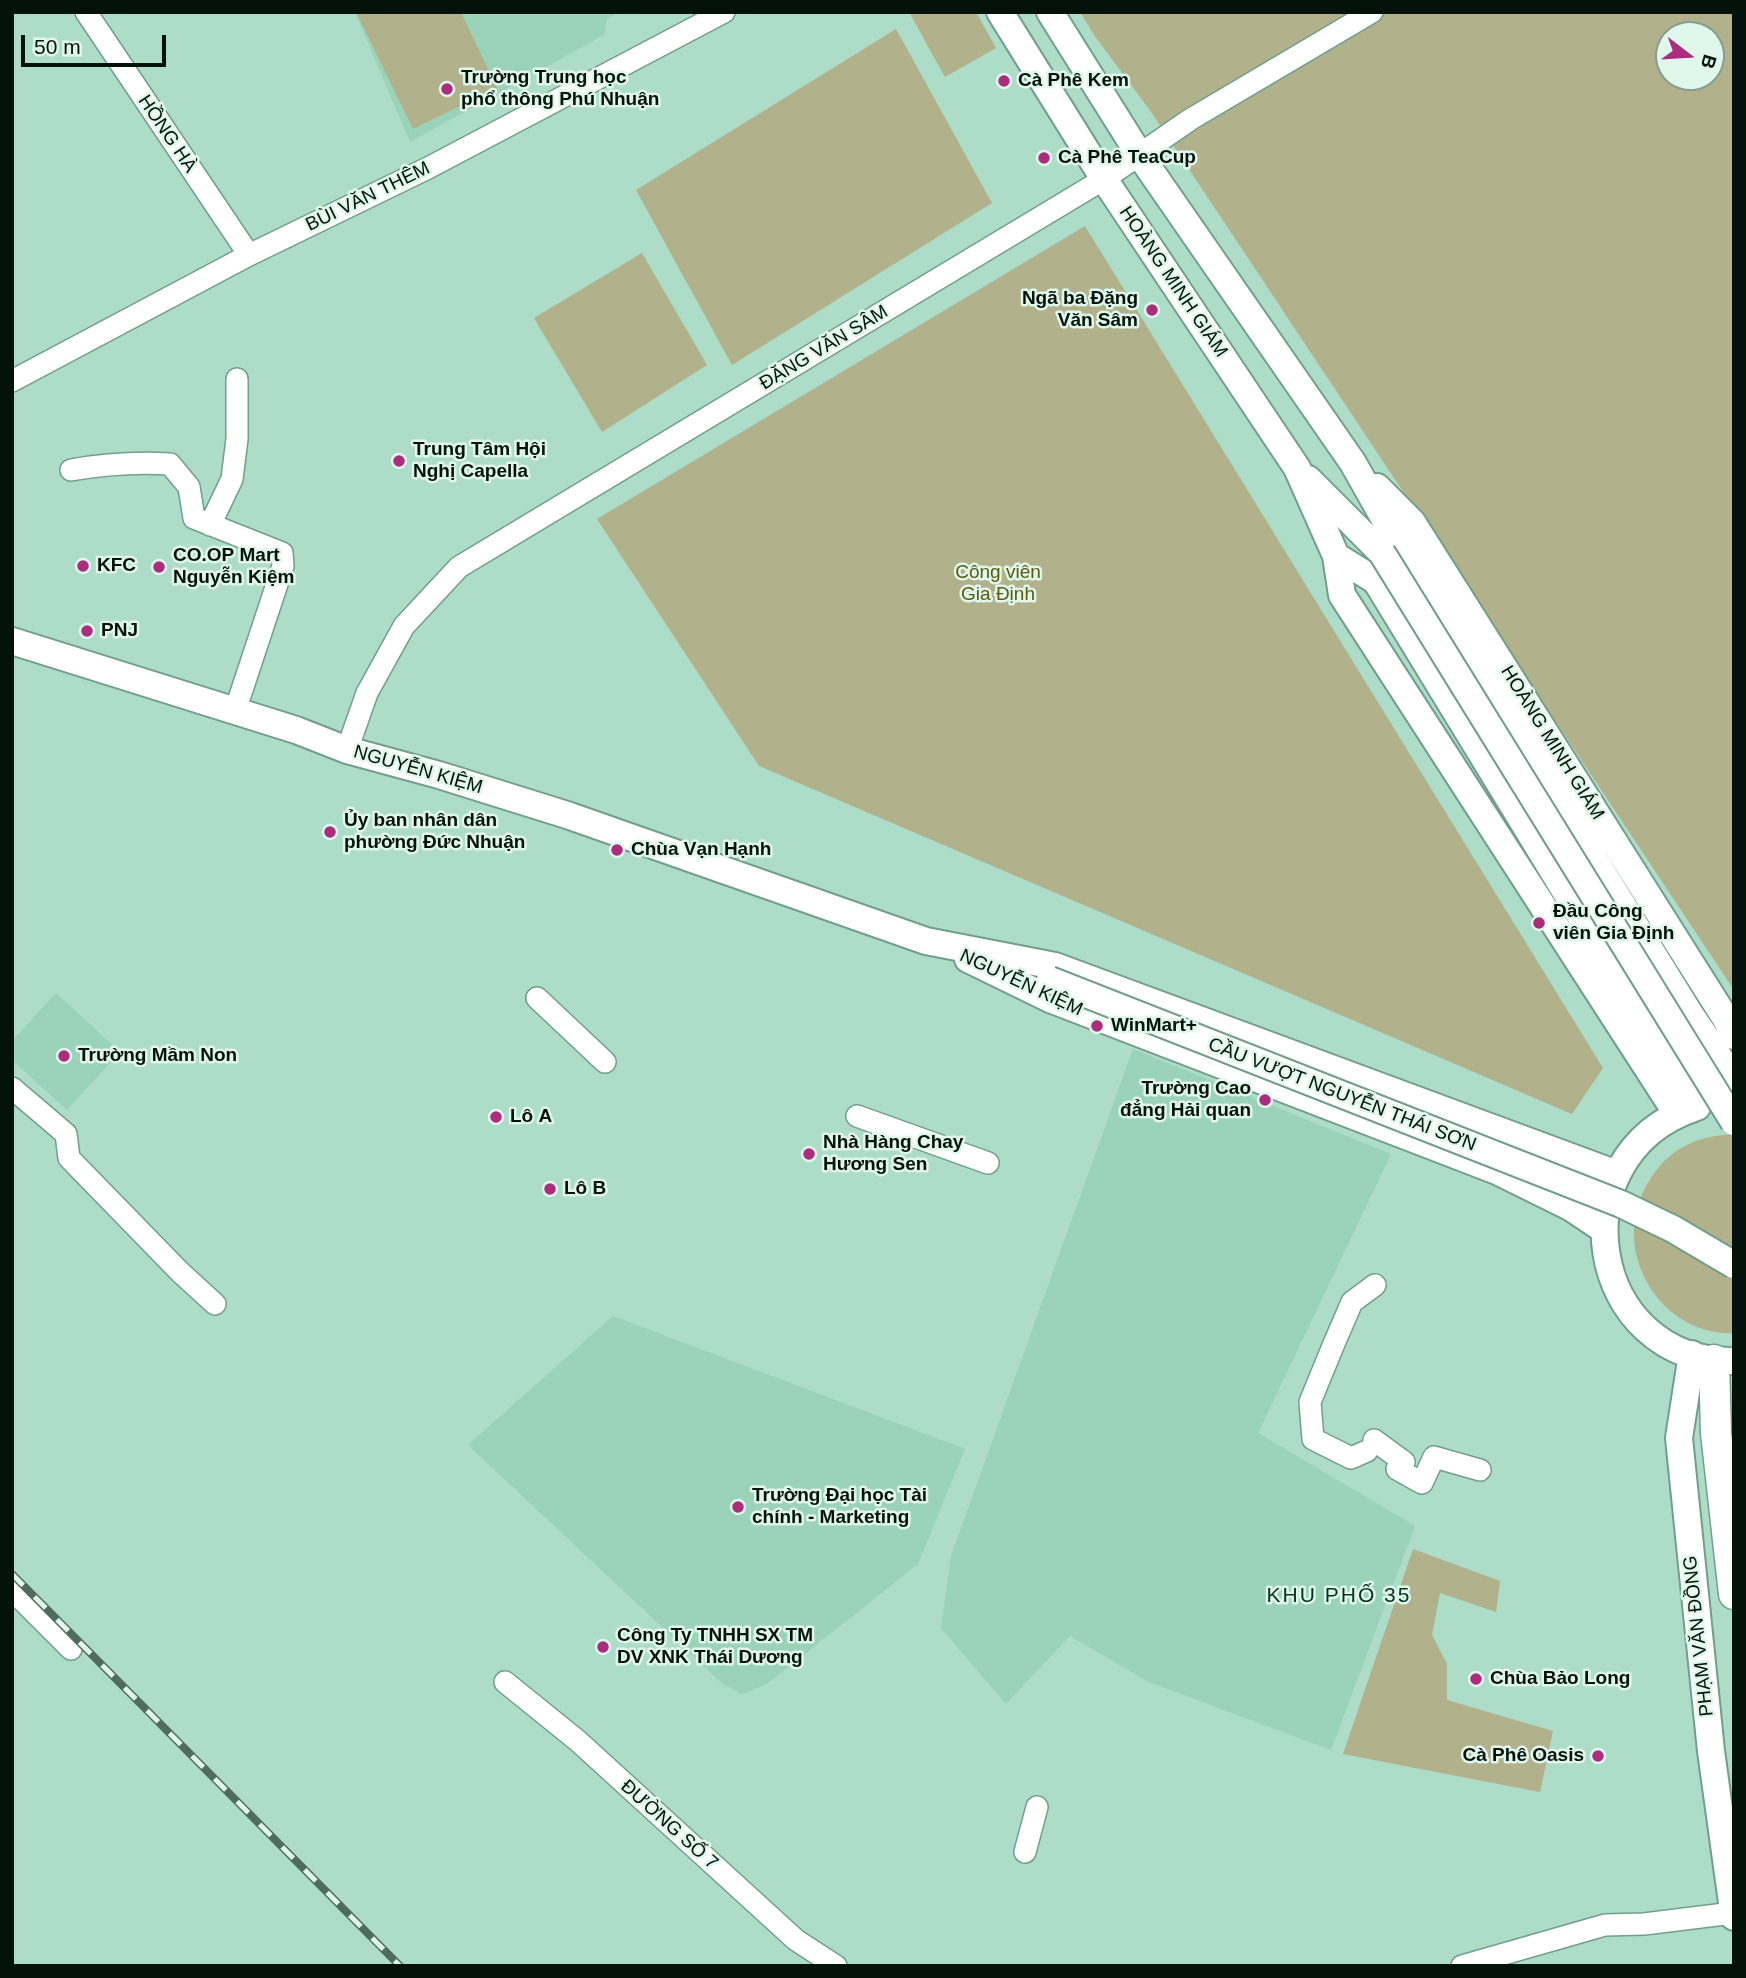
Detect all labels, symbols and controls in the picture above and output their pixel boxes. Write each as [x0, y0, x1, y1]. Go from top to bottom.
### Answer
scale bar [24, 21, 170, 65]
north arrow [1655, 21, 1725, 91]
text: 50 m [34, 35, 81, 58]
text: B [1697, 52, 1721, 71]
place label: Trường Trung học phổ thông Phú Nhuận [461, 67, 659, 111]
place label: Cà Phê Kem [1018, 70, 1129, 92]
marker: Cà Phê Kem [996, 73, 1012, 89]
marker: Trường Trung học phổ thông Phú Nhuận [439, 81, 455, 97]
street label: HỒNG HÀ [133, 91, 201, 177]
place label: Cà Phê TeaCup [1058, 147, 1196, 169]
marker: Cà Phê TeaCup [1036, 150, 1052, 166]
street label: BÙI VĂN THÊM [302, 157, 434, 237]
street label: HOÀNG MINH GIÁM [1114, 202, 1232, 362]
place label: Ngã ba Đặng Văn Sâm [1022, 288, 1138, 332]
street label: ĐẶNG VĂN SÂM [756, 301, 892, 395]
marker: Ngã ba Đặng Văn Sâm [1144, 302, 1160, 318]
place label: Trung Tâm Hội Nghị Capella [413, 439, 546, 483]
marker: Trung Tâm Hội Nghị Capella [391, 453, 407, 469]
place label: CO.OP Mart Nguyễn Kiệm [173, 545, 294, 589]
place label: KFC [97, 555, 136, 577]
marker: KFC [75, 558, 91, 574]
marker: CO.OP Mart Nguyễn Kiệm [151, 559, 167, 575]
park label: Công viên Gia Định [955, 562, 1041, 606]
place label: PNJ [101, 620, 138, 642]
marker: PNJ [79, 623, 95, 639]
street label: HOÀNG MINH GIÁM [1495, 662, 1609, 824]
street label: NGUYỄN KIỆM [351, 741, 485, 799]
place label: Ủy ban nhân dân phường Đức Nhuận [344, 810, 525, 854]
marker: Ủy ban nhân dân phường Đức Nhuận [322, 824, 338, 840]
place label: Chùa Vạn Hạnh [631, 839, 771, 861]
marker: Chùa Vạn Hạnh [609, 842, 625, 858]
place label: Đầu Công viên Gia Định [1553, 901, 1674, 945]
marker: Đầu Công viên Gia Định [1531, 915, 1547, 931]
street label: NGUYỄN KIỆM [956, 945, 1086, 1021]
place label: WinMart+ [1111, 1015, 1197, 1037]
marker: WinMart+ [1089, 1018, 1105, 1034]
street label: CẦU VƯỢT NGUYỄN THÁI SƠN [1205, 1033, 1479, 1157]
place label: Trường Mầm Non [78, 1045, 237, 1067]
marker: Trường Mầm Non [56, 1048, 72, 1064]
place label: Trường Cao đẳng Hải quan [1120, 1078, 1251, 1122]
marker: Trường Cao đẳng Hải quan [1257, 1092, 1273, 1108]
place label: Lô A [510, 1106, 552, 1128]
marker: Lô A [488, 1109, 504, 1125]
place label: Nhà Hàng Chay Hương Sen [823, 1132, 963, 1176]
marker: Nhà Hàng Chay Hương Sen [801, 1146, 817, 1162]
place label: Lô B [564, 1178, 606, 1200]
marker: Lô B [542, 1181, 558, 1197]
place label: Trường Đại học Tài chính - Marketing [752, 1485, 927, 1529]
marker: Trường Đại học Tài chính - Marketing [730, 1499, 746, 1515]
street label: PHẠM VĂN ĐỒNG [1679, 1554, 1719, 1718]
district label: KHU PHỐ 35 [1268, 1583, 1410, 1609]
place label: Công Ty TNHH SX TM DV XNK Thái Dương [617, 1625, 813, 1669]
marker: Công Ty TNHH SX TM DV XNK Thái Dương [595, 1639, 611, 1655]
place label: Chùa Bảo Long [1490, 1668, 1630, 1690]
marker: Chùa Bảo Long [1468, 1671, 1484, 1687]
place label: Cà Phê Oasis [1463, 1745, 1584, 1767]
marker: Cà Phê Oasis [1590, 1748, 1606, 1764]
street label: ĐƯỜNG SỐ 7 [616, 1775, 722, 1875]

